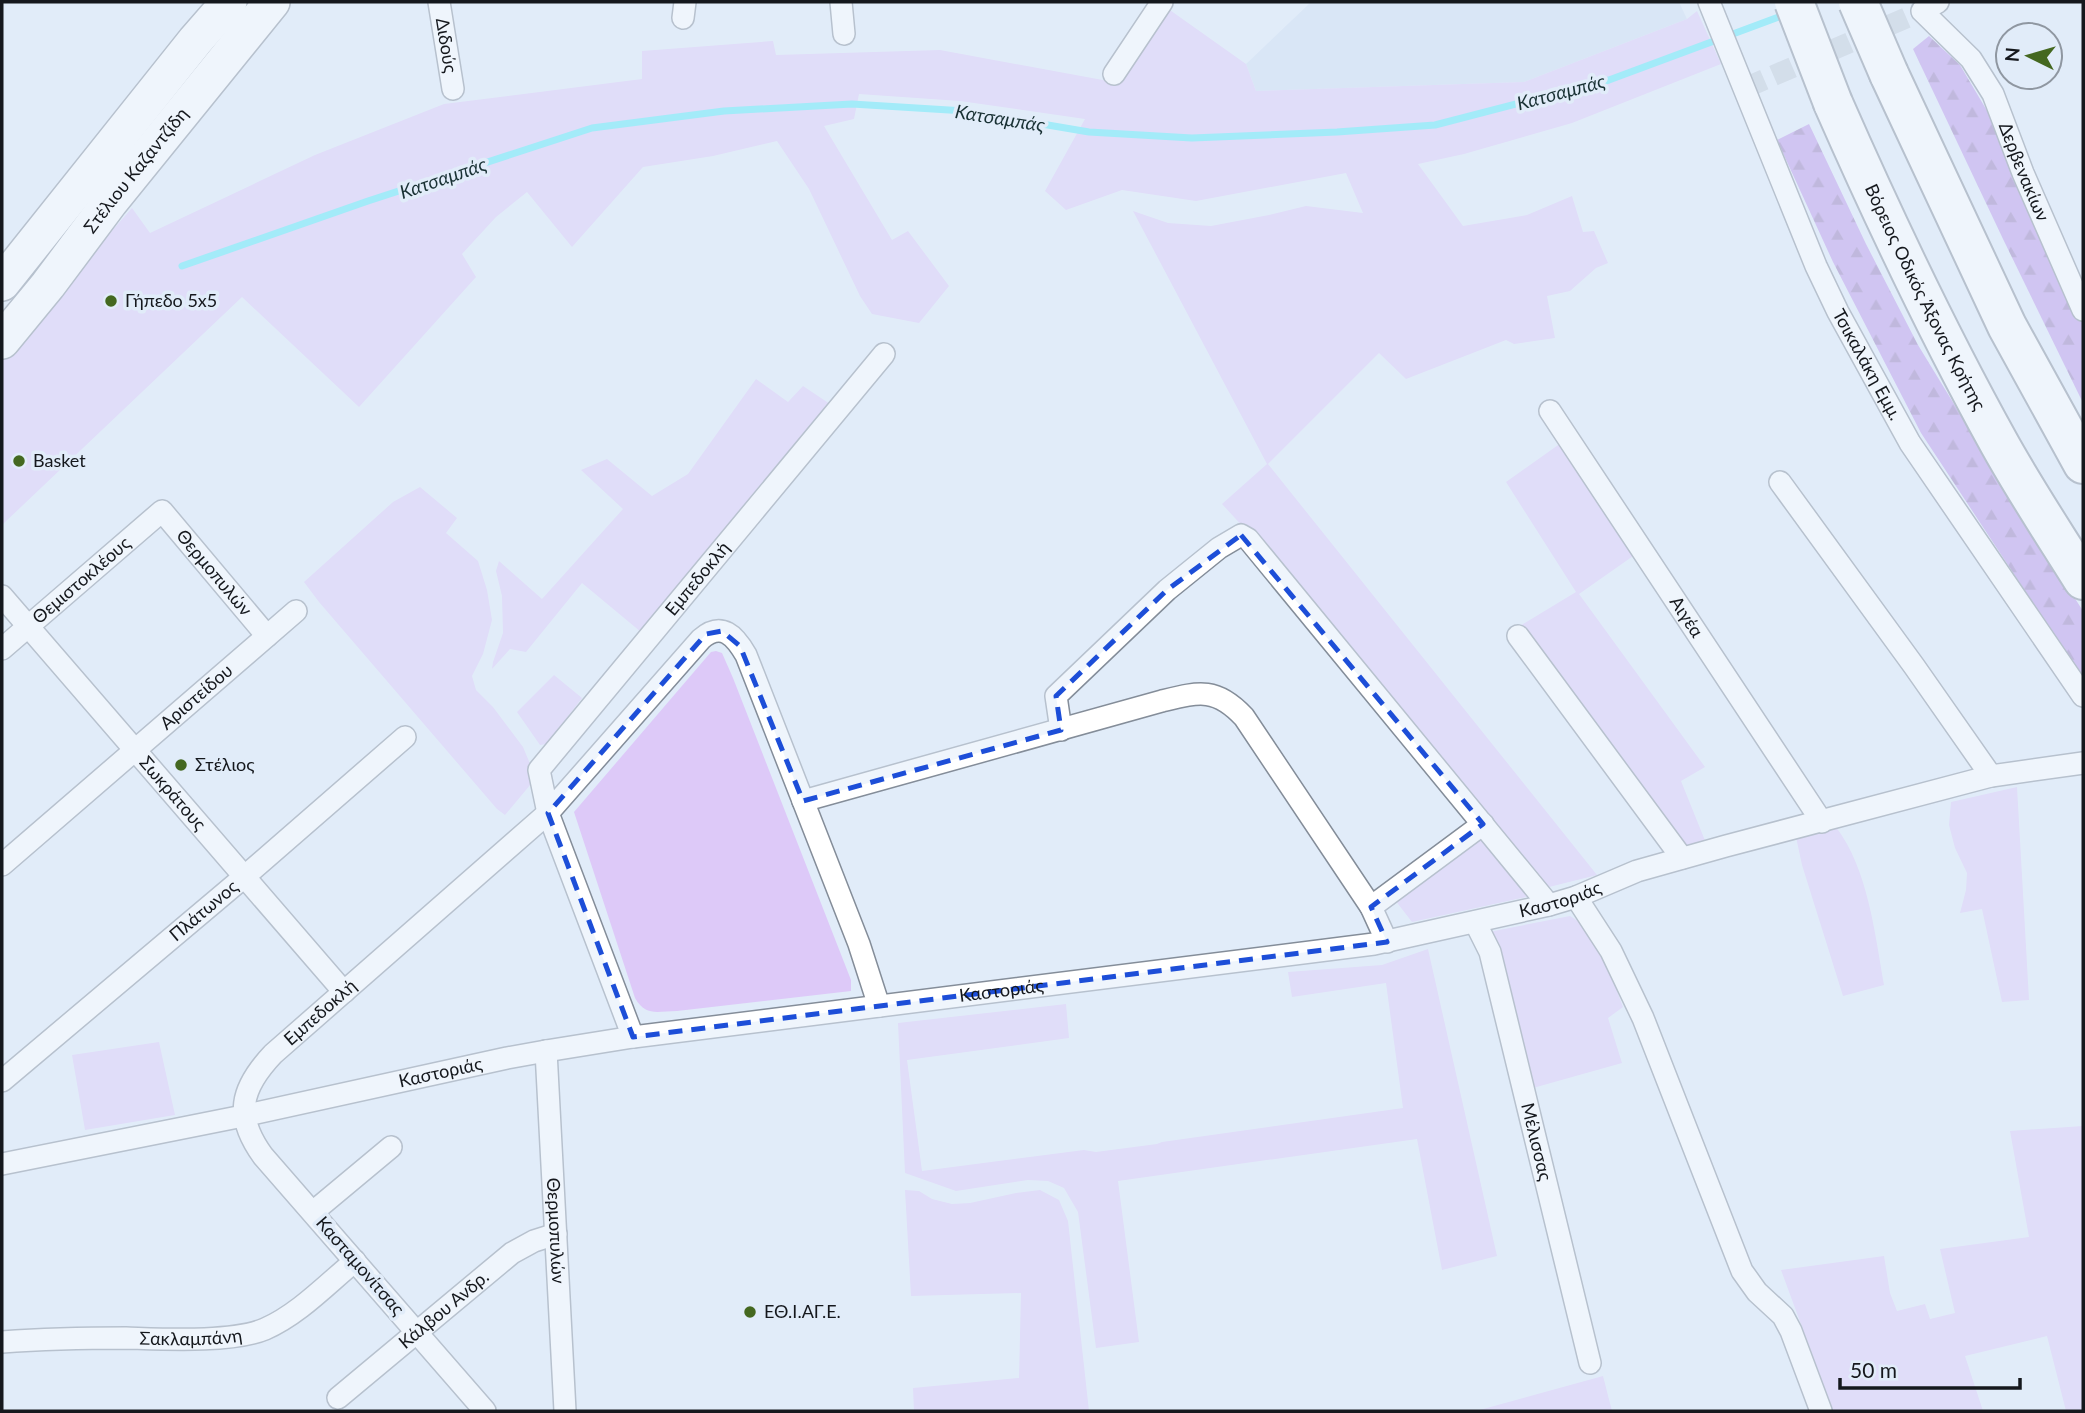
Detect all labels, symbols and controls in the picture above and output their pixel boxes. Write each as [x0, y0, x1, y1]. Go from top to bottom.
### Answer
street label: Διδούς [432, 16, 462, 75]
north arrow [1994, 21, 2064, 91]
text: N [1999, 46, 2024, 63]
water label: Κατσαμπάς [1514, 68, 1608, 114]
water label: Κατσαμπάς [954, 99, 1047, 136]
street label: Στέλιου Καζαντζίδη [79, 103, 192, 237]
street label: Δερβενακίων [1995, 119, 2055, 224]
water label: Κατσαμπάς [396, 152, 490, 203]
street label: Βόρειος Οδικός Άξονας Κρήτης [1861, 180, 1991, 414]
place label: Γήπεδο 5x5 [125, 289, 217, 311]
marker: Γήπεδο 5x5 [103, 293, 119, 309]
street label: Τσικαλάκη Εμμ. [1828, 305, 1907, 424]
place label: Basket [33, 449, 86, 471]
marker: Basket [11, 453, 27, 469]
street label: Θερμοπυλών [172, 524, 257, 620]
street label: Θεμιστοκλέους [27, 531, 135, 628]
street label: Εμπεδοκλή [660, 537, 734, 620]
street label: Αιγέα [1666, 592, 1709, 641]
street label: Αριστείδου [155, 659, 237, 734]
street label: Σωκράτους [135, 751, 212, 835]
place label: Στέλιος [195, 753, 255, 775]
marker: Στέλιος [173, 757, 189, 773]
street label: Πλάτωνος [164, 875, 242, 945]
street label: Καστοριάς [1517, 875, 1605, 921]
street label: Καστοριάς [958, 973, 1045, 1006]
street label: Εμπεδοκλή [279, 974, 361, 1049]
street label: Καστοριάς [396, 1052, 485, 1091]
street label: Μέλισσας [1517, 1100, 1557, 1184]
street label: Θερμοπυλών [543, 1177, 570, 1284]
street label: Κασταμονίτσας [312, 1211, 410, 1320]
street label: Κάλβου Ανδρ. [394, 1265, 493, 1353]
place label: ΕΘ.Ι.ΑΓ.Ε. [764, 1300, 841, 1322]
marker: ΕΘ.Ι.ΑΓ.Ε. [742, 1304, 758, 1320]
street label: Σακλαμπάνη [139, 1323, 244, 1349]
scale bar [1840, 1346, 2020, 1390]
text: 50 m [1850, 1357, 1897, 1382]

